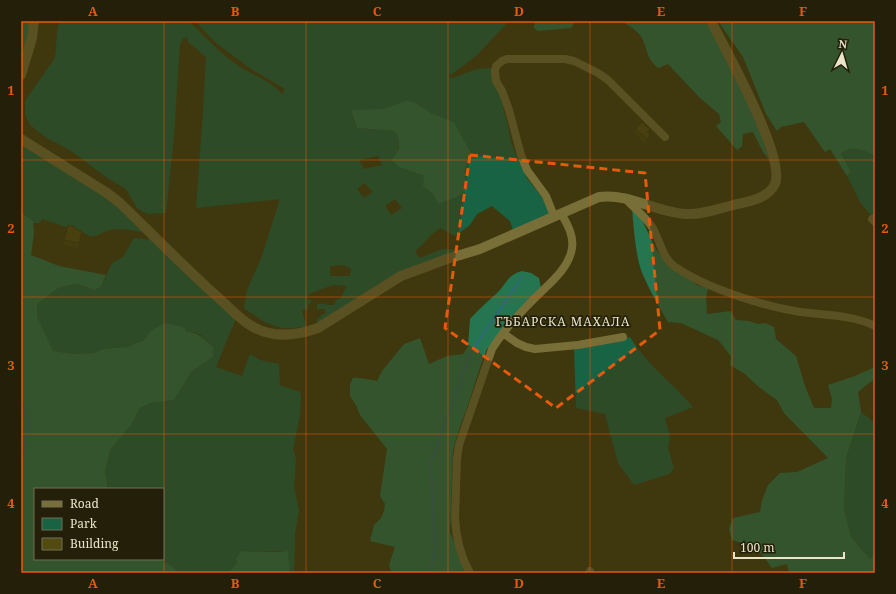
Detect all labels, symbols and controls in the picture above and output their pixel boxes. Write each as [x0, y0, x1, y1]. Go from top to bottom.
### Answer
text: A [88, 2, 98, 20]
text: B [231, 2, 240, 20]
text: C [373, 2, 382, 20]
text: D [514, 2, 524, 20]
text: E [657, 2, 666, 20]
text: F [799, 2, 807, 20]
north arrow [822, 34, 862, 74]
text: N [838, 36, 848, 51]
text: 1 [7, 81, 15, 99]
text: 1 [881, 81, 889, 99]
text: 2 [7, 219, 15, 237]
text: 2 [881, 219, 889, 237]
district label: ГЪБАРСКА МАХАЛА [496, 313, 630, 330]
text: 3 [7, 356, 15, 374]
text: 3 [881, 356, 889, 374]
legend [34, 488, 164, 560]
text: 4 [7, 494, 15, 512]
text: 4 [881, 494, 889, 512]
text: Road [70, 495, 100, 512]
text: Park [70, 515, 98, 532]
scale bar [734, 534, 844, 560]
text: Building [70, 535, 119, 552]
text: 100 m [740, 539, 775, 556]
text: A [88, 574, 98, 592]
text: B [231, 574, 240, 592]
text: C [373, 574, 382, 592]
text: D [514, 574, 524, 592]
text: E [657, 574, 666, 592]
text: F [799, 574, 807, 592]

